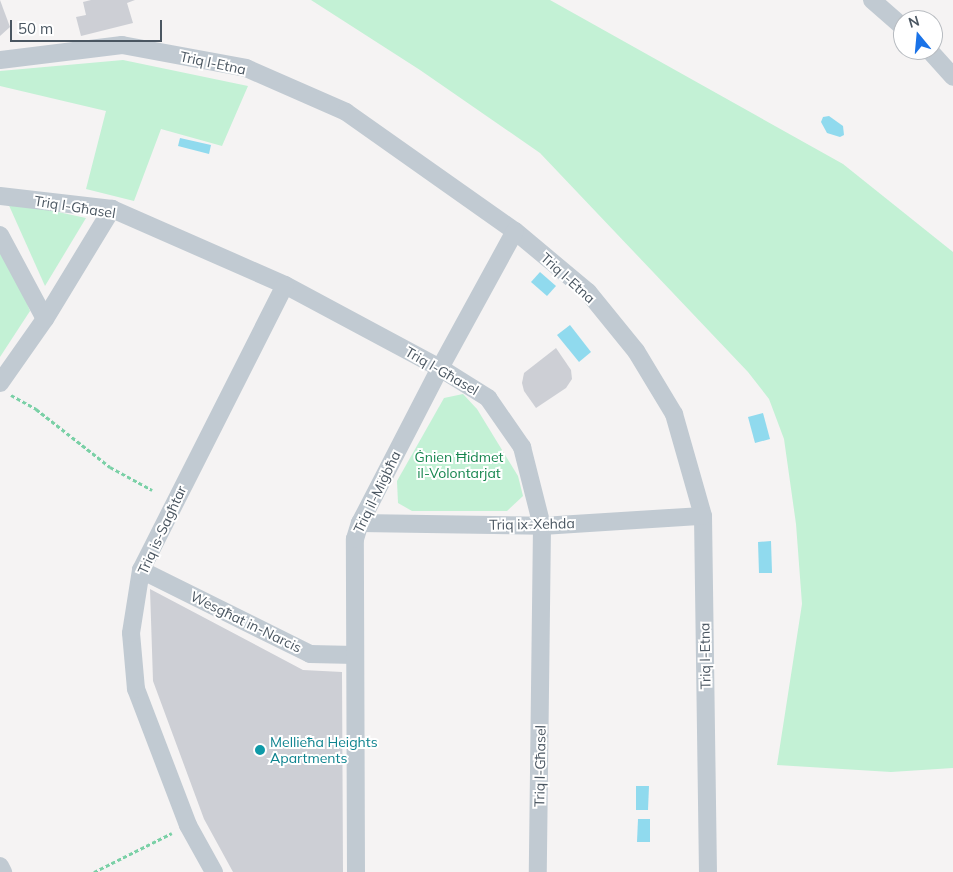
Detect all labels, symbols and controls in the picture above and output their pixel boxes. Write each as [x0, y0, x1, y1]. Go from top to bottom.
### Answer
scale bar [12, 10, 165, 42]
north arrow [893, 10, 943, 60]
text: N [906, 11, 922, 32]
text: 50 m [18, 19, 53, 38]
street label: Triq l-Etna [179, 48, 247, 78]
street label: Triq l-Għasel [33, 192, 117, 222]
street label: Triq l-Etna [538, 249, 598, 307]
street label: Triq l-Għasel [402, 343, 482, 399]
street label: Triq il-Miġbħa [350, 448, 404, 536]
park label: Ġnien Ħidmet il-Volontarjat [415, 449, 503, 482]
street label: Triq is-Sagħtar [134, 483, 190, 577]
street label: Triq ix-Xehda [489, 515, 575, 533]
street label: Wesgħat in-Narcis [188, 588, 304, 656]
street label: Triq l-Etna [696, 622, 714, 690]
street label: Triq l-Għasel [531, 725, 549, 807]
place label: Mellieħa Heights Apartments [270, 734, 378, 766]
marker: Mellieħa Heights Apartments [254, 744, 266, 756]

